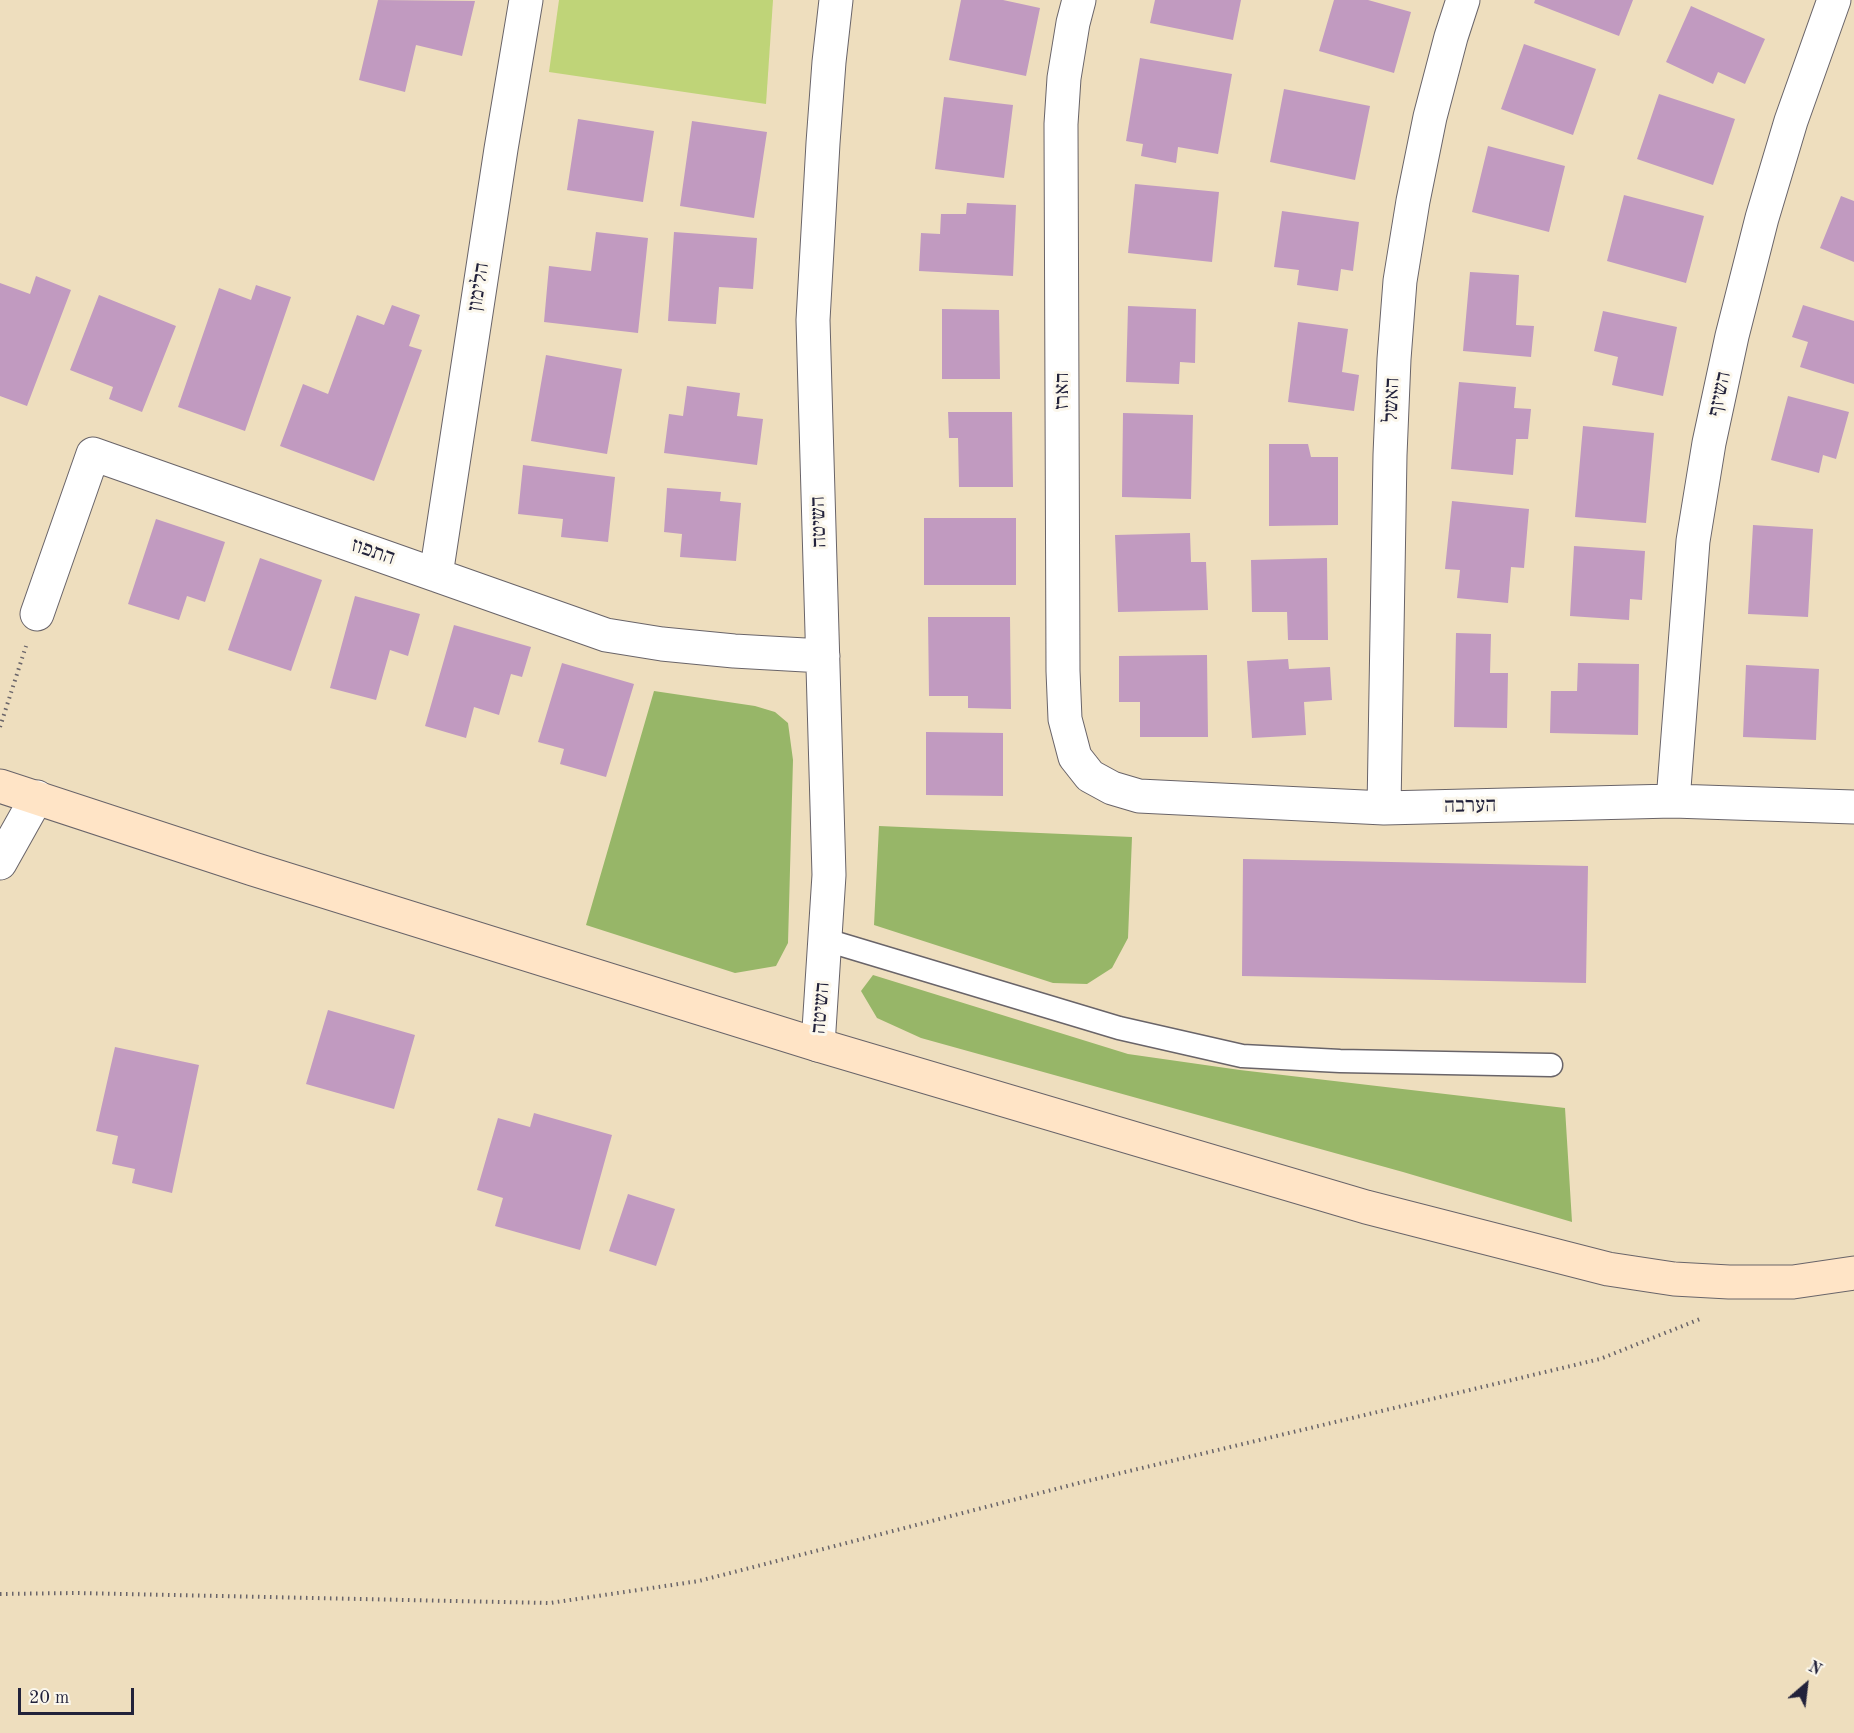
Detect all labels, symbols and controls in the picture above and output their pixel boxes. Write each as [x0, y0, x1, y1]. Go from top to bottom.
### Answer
street label: הלימון [463, 261, 495, 313]
street label: השיזף [1703, 369, 1737, 419]
street label: הארז [1049, 372, 1075, 410]
street label: האשל [1379, 377, 1405, 423]
street label: השיטה [805, 496, 833, 548]
street label: התפוז [348, 533, 398, 571]
street label: הערבה [1444, 793, 1496, 819]
street label: השיטה [806, 981, 836, 1035]
north arrow [1776, 1655, 1836, 1715]
text: N [1805, 1659, 1824, 1679]
scale bar [21, 1676, 136, 1714]
text: 20 m [29, 1689, 69, 1707]

